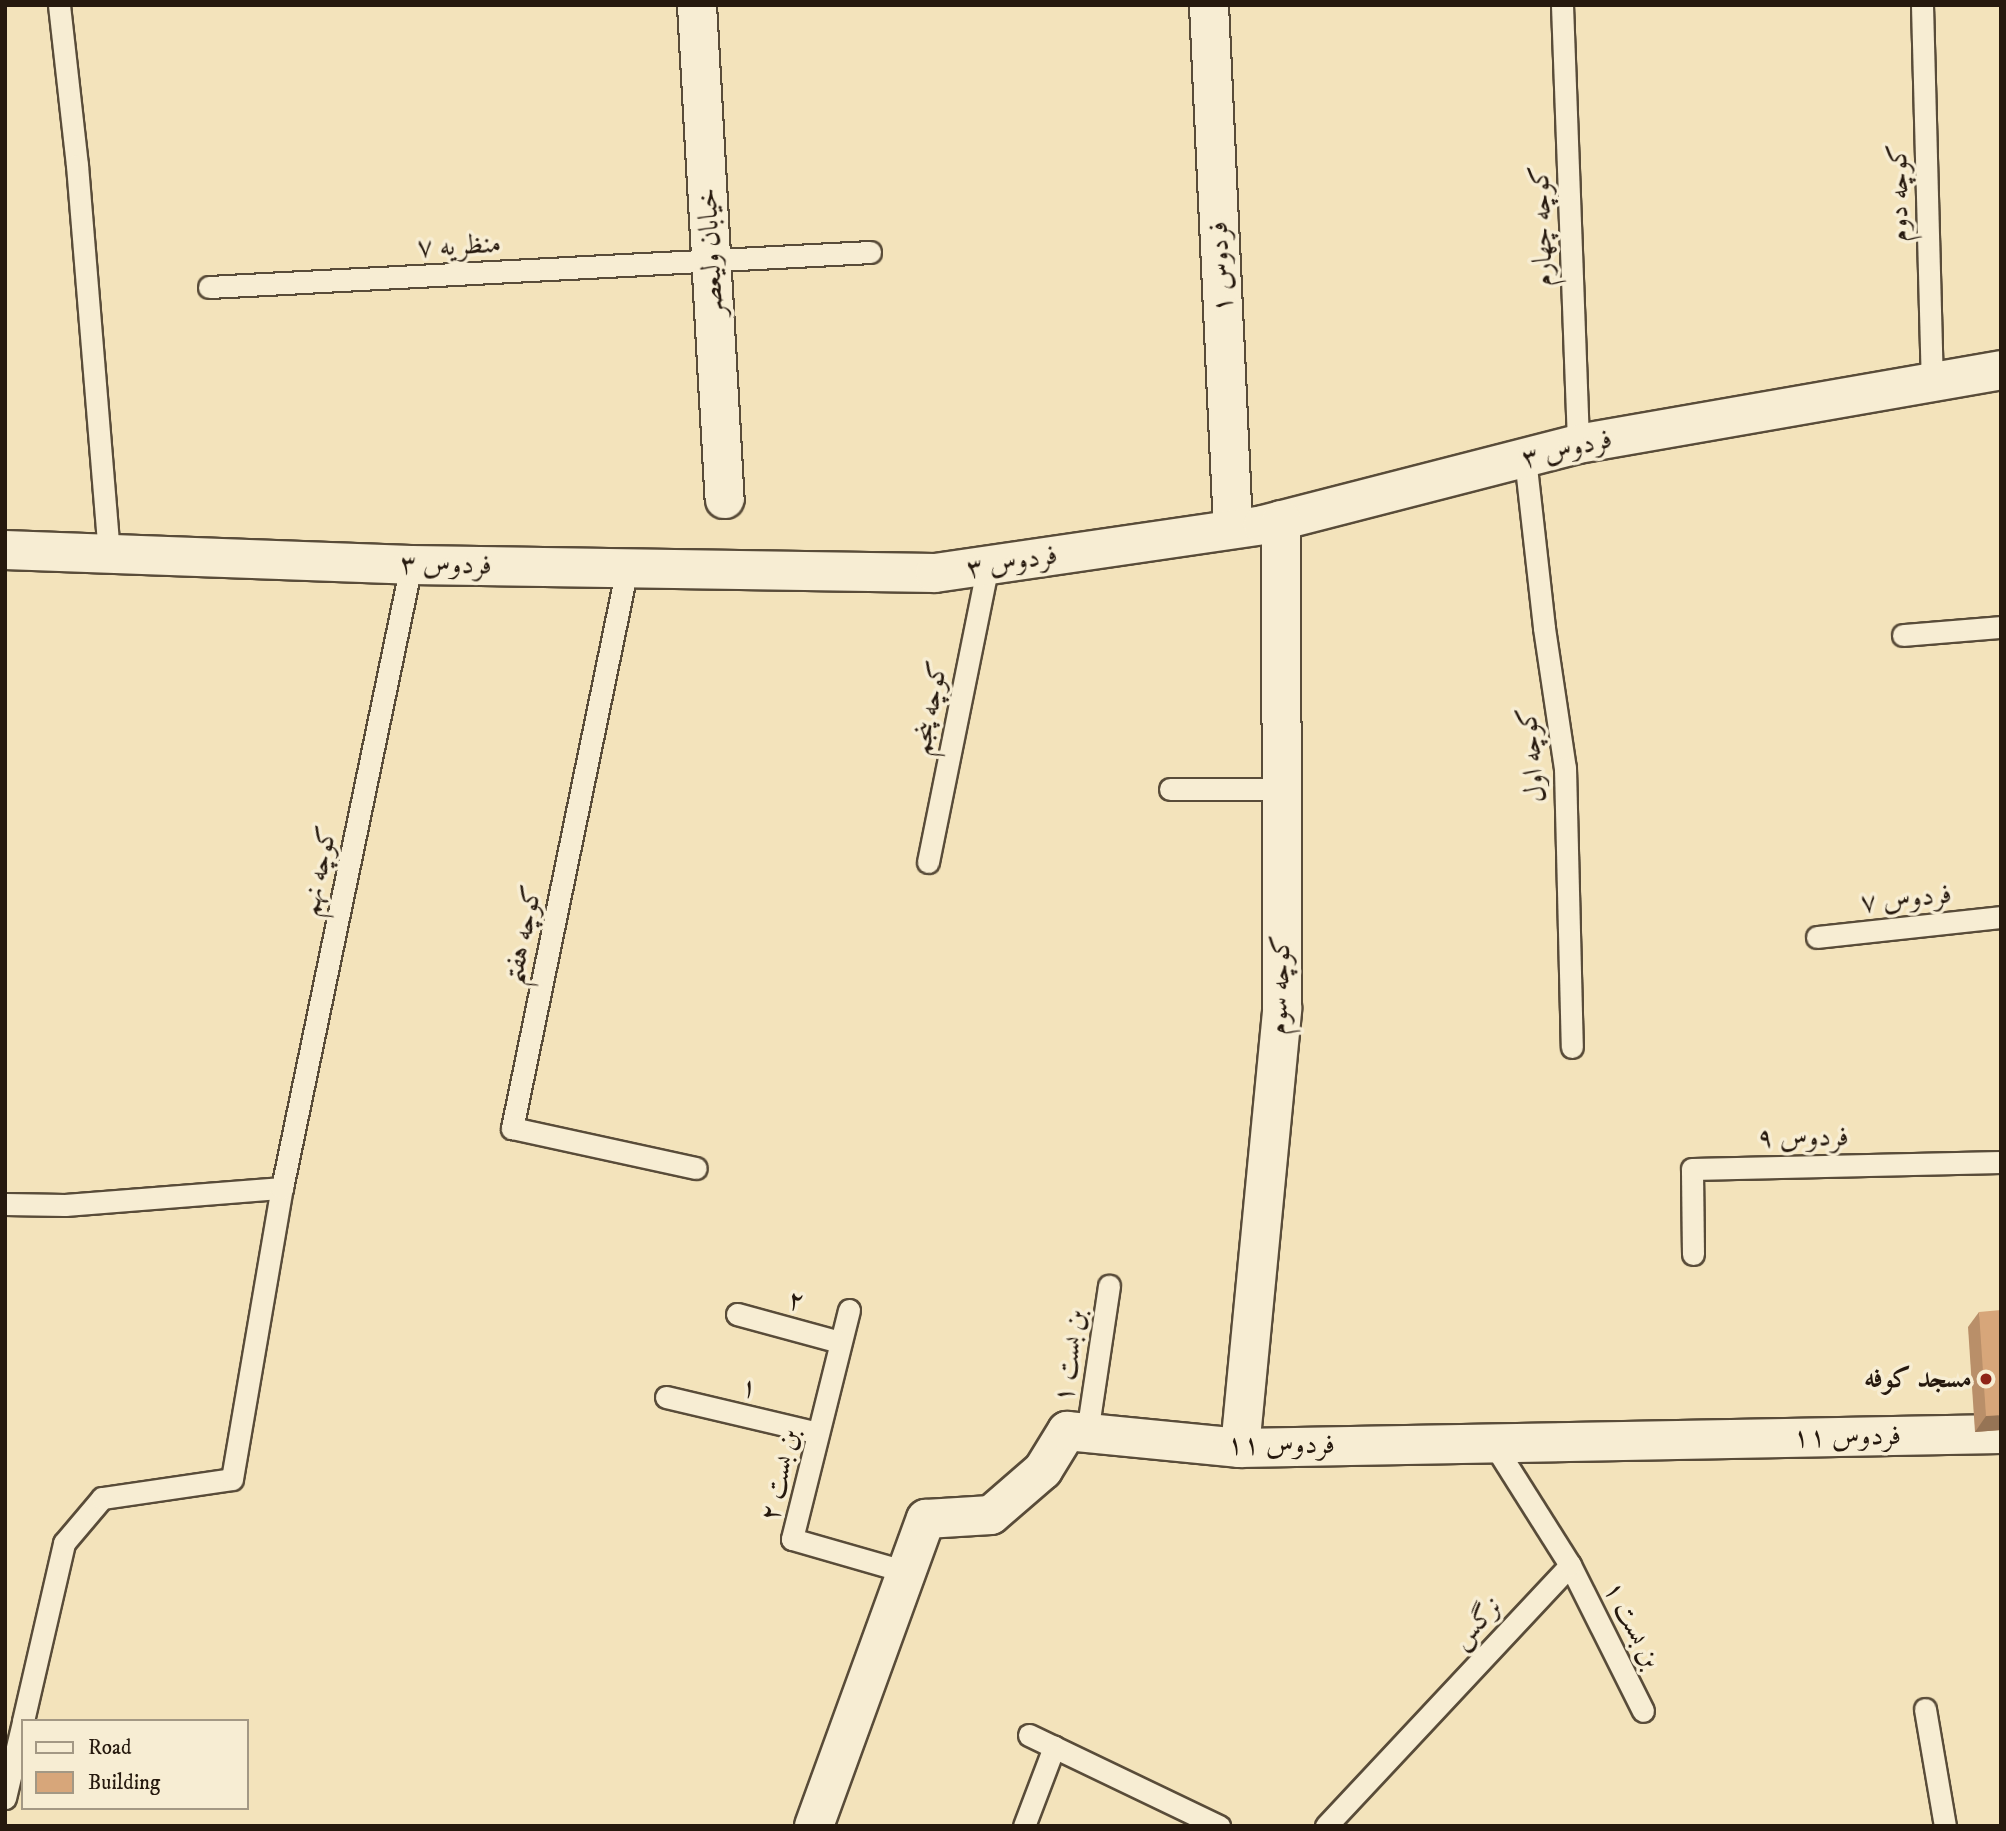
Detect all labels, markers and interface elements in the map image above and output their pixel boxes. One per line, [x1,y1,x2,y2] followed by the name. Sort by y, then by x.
[1881,144,1917,242] street label: کوچه دوم
[1523,165,1561,287] street label: کوچه چهارم
[691,187,731,317] street label: خیابان ولیعصر
[1202,220,1240,314] street label: فردوس ۱
[416,227,502,265] street label: منظریه ۷
[1518,422,1616,476] street label: فردوس ۳
[964,538,1060,586] street label: فردوس ۳
[400,547,492,583] street label: فردوس ۳
[904,658,956,758] street label: کوچه پنجم
[1510,706,1554,804] street label: کوچه اول
[293,823,345,919] street label: کوچه نهم
[1859,877,1953,921] street label: فردوس ۷
[496,882,550,988] street label: کوچه هفتم
[1261,934,1299,1036] street label: کوچه سوم
[1757,1120,1849,1156] street label: فردوس ۹
[784,1283,808,1319] street label: ۲
[1047,1307,1093,1405] street label: بن بست ۱
[1864,1362,1972,1396] place label: مسجد کوفه
[737,1370,761,1406] street label: ۱
[1978,1371,1994,1387] marker: مسجد کوفه
[1793,1419,1901,1455] street label: فردوس ۱۱
[753,1425,807,1525] street label: بن بست ۲
[1227,1428,1335,1462] street label: فردوس ۱۱
[1596,1576,1668,1674] street label: بن بست ۱
[1444,1590,1510,1656] street label: نرگس
[21,1719,248,1810] legend
[88,1735,132,1761] text: Road
[88,1770,160,1796] text: Building

